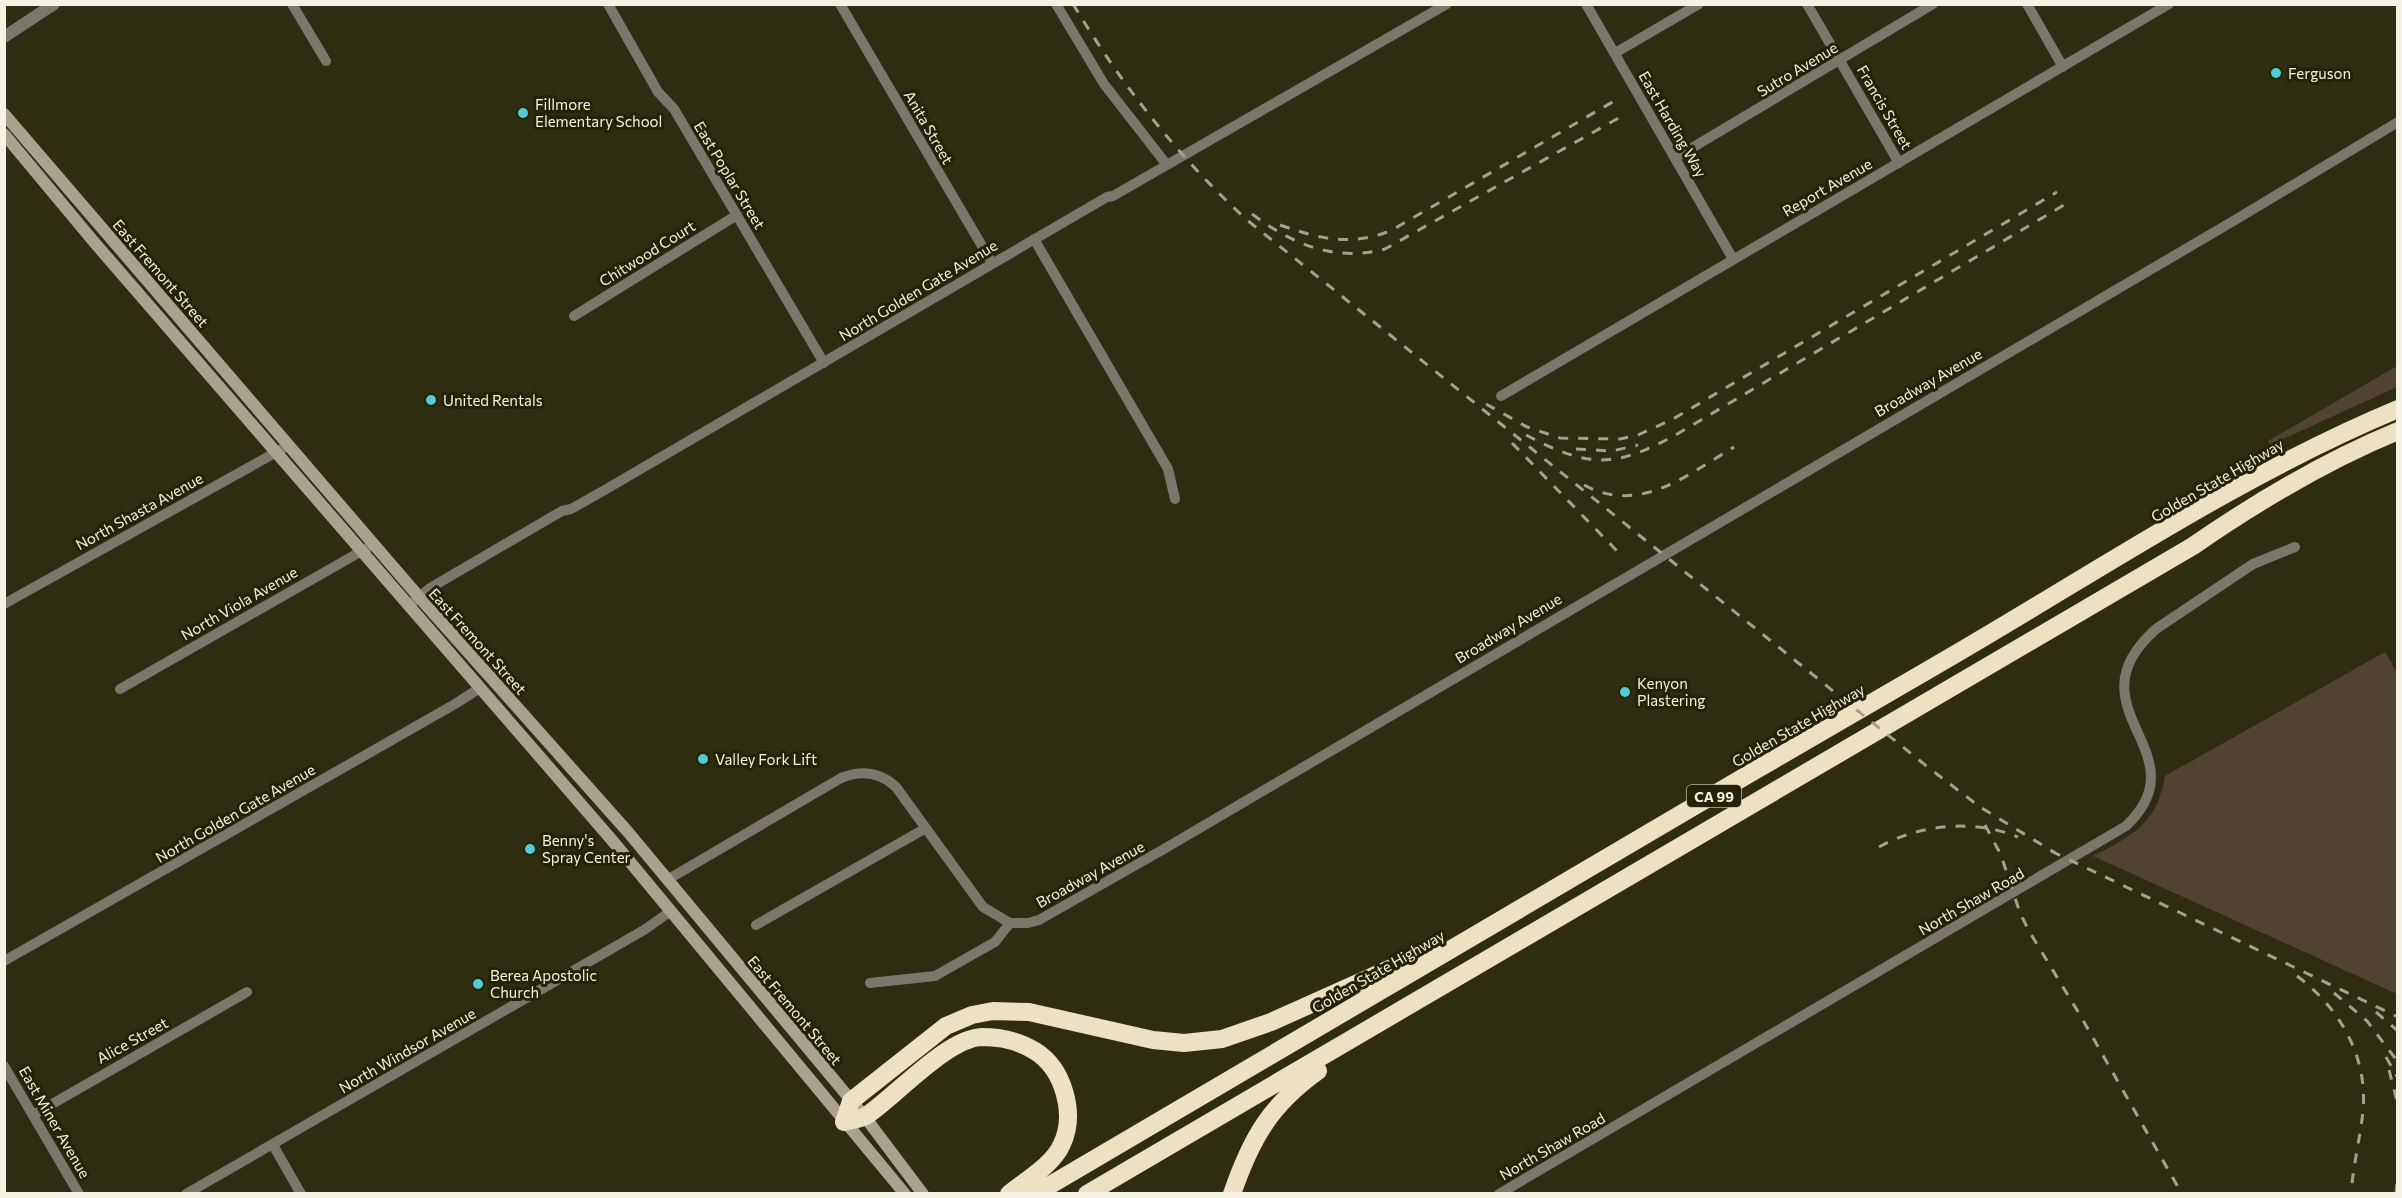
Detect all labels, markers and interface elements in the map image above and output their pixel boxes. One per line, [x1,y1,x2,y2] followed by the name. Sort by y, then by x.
[1753,38,1841,100] street label: Sutro Avenue
[1854,62,1916,152] street label: Francis Street
[2288,64,2351,82] place label: Ferguson
[2269,66,2283,80] marker: Ferguson
[1635,68,1711,180] street label: East Harding Way
[901,87,957,167] street label: Anita Street
[535,95,662,130] place label: Fillmore Elementary School
[516,106,530,120] marker: Fillmore Elementary School
[691,118,769,232] street label: East Poplar Street
[1779,154,1875,220] street label: Report Avenue
[109,216,213,330] street label: East Fremont Street
[596,216,698,290] street label: Chitwood Court
[836,236,1000,344] street label: North Golden Gate Avenue
[1871,344,1985,420] street label: Broadway Avenue
[443,391,543,409] place label: United Rentals
[424,393,438,407] marker: United Rentals
[2147,435,2287,525] street label: Golden State Highway
[72,468,206,553] street label: North Shasta Avenue
[178,562,301,644] street label: North Viola Avenue
[426,584,530,698] street label: East Fremont Street
[1451,589,1565,667] street label: Broadway Avenue
[1637,674,1705,709] place label: Kenyon Plastering
[1728,680,1868,770] street label: Golden State Highway
[1618,685,1632,699] marker: Kenyon Plastering
[715,750,817,768] place label: Valley Fork Lift
[696,752,710,766] marker: Valley Fork Lift
[152,760,318,866] street label: North Golden Gate Avenue
[1687,785,1741,807] road number: CA 99
[542,831,631,866] place label: Benny's Spray Center
[1033,837,1147,911] street label: Broadway Avenue
[523,842,537,856] marker: Benny's Spray Center
[1915,863,2027,939] street label: North Shaw Road
[1308,926,1448,1016] street label: Golden State Highway
[744,952,846,1068] street label: East Fremont Street
[490,966,597,1001] place label: Berea Apostolic Church
[471,977,485,991] marker: Berea Apostolic Church
[335,1003,479,1097] street label: North Windsor Avenue
[93,1013,171,1067] street label: Alice Street
[16,1063,94,1181] street label: East Miner Avenue
[1496,1108,1608,1184] street label: North Shaw Road

